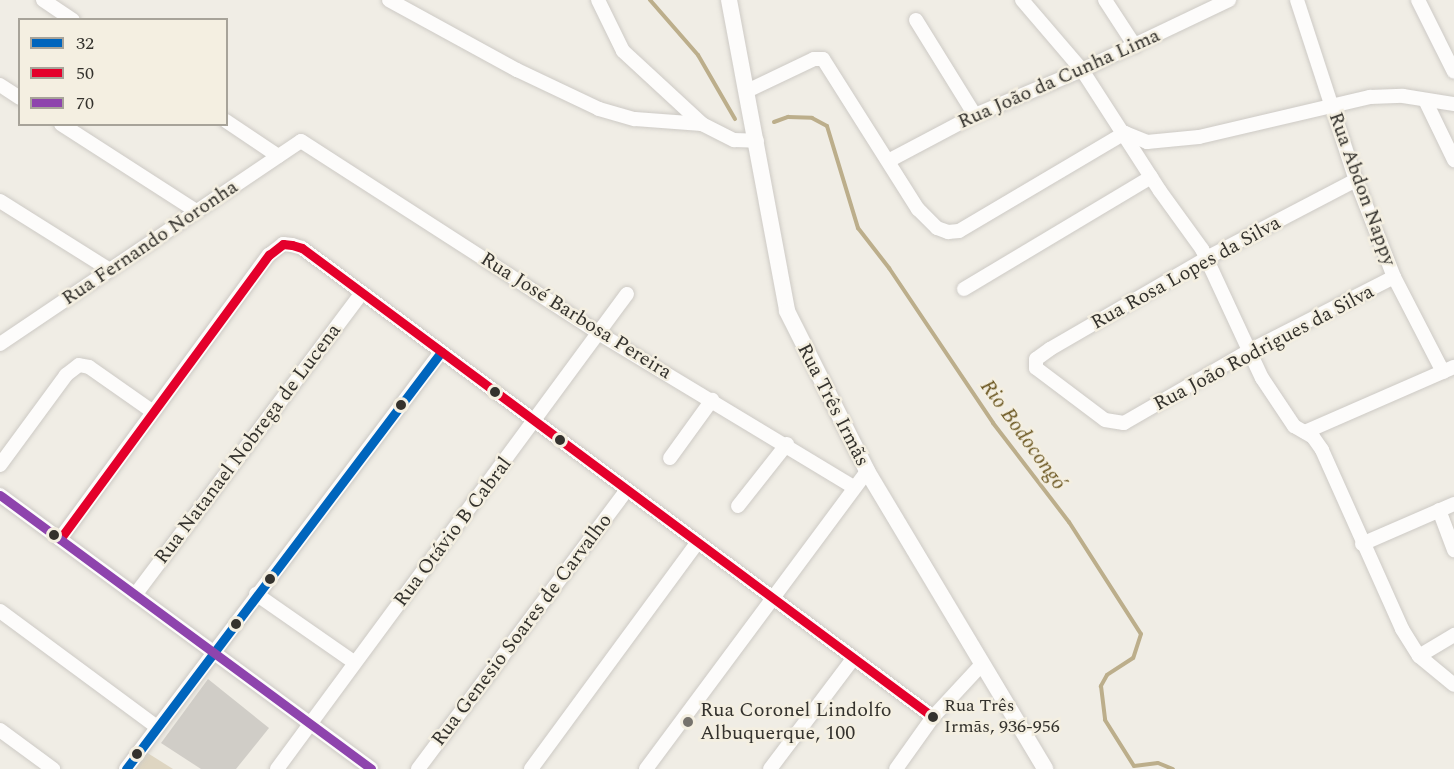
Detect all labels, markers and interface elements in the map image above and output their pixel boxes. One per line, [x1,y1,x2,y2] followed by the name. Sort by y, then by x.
[18,18,228,126] legend
[954,24,1164,134] street label: Rua João da Cunha Lima
[76,30,94,57] text: 32
[76,60,94,87] text: 50
[76,90,94,117] text: 70
[1323,109,1401,269] street label: Rua Abdon Nappy
[58,175,242,311] street label: Rua Fernando Noronha
[1087,211,1285,335] street label: Rua Rosa Lopes da Silva
[476,247,676,385] street label: Rua José Barbosa Pereira
[1150,280,1378,416] street label: Rua João Rodrigues da Silva
[150,319,346,569] street label: Rua Natanael Nobrega de Lucena
[792,340,874,470] street label: Rua Três Irmãs
[975,375,1071,495] water label: Rio Bodocongó
[489,386,501,398] unlabelled marker
[395,399,407,411] unlabelled marker
[554,434,566,446] unlabelled marker
[389,452,517,612] street label: Rua Otávio B Cabral
[427,509,617,751] street label: Rua Genesio Soares de Carvalho
[48,529,60,541] unlabelled marker
[264,573,276,585] unlabelled marker
[230,618,242,630] unlabelled marker
[944,696,1060,738] place label: Rua Três Irmãs, 936-956
[700,698,892,745] place label: Rua Coronel Lindolfo Albuquerque, 100
[927,711,939,723] marker: Rua Três Irmãs, 936-956
[681,715,695,729] marker: Rua Coronel Lindolfo Albuquerque, 100
[131,748,143,760] unlabelled marker

